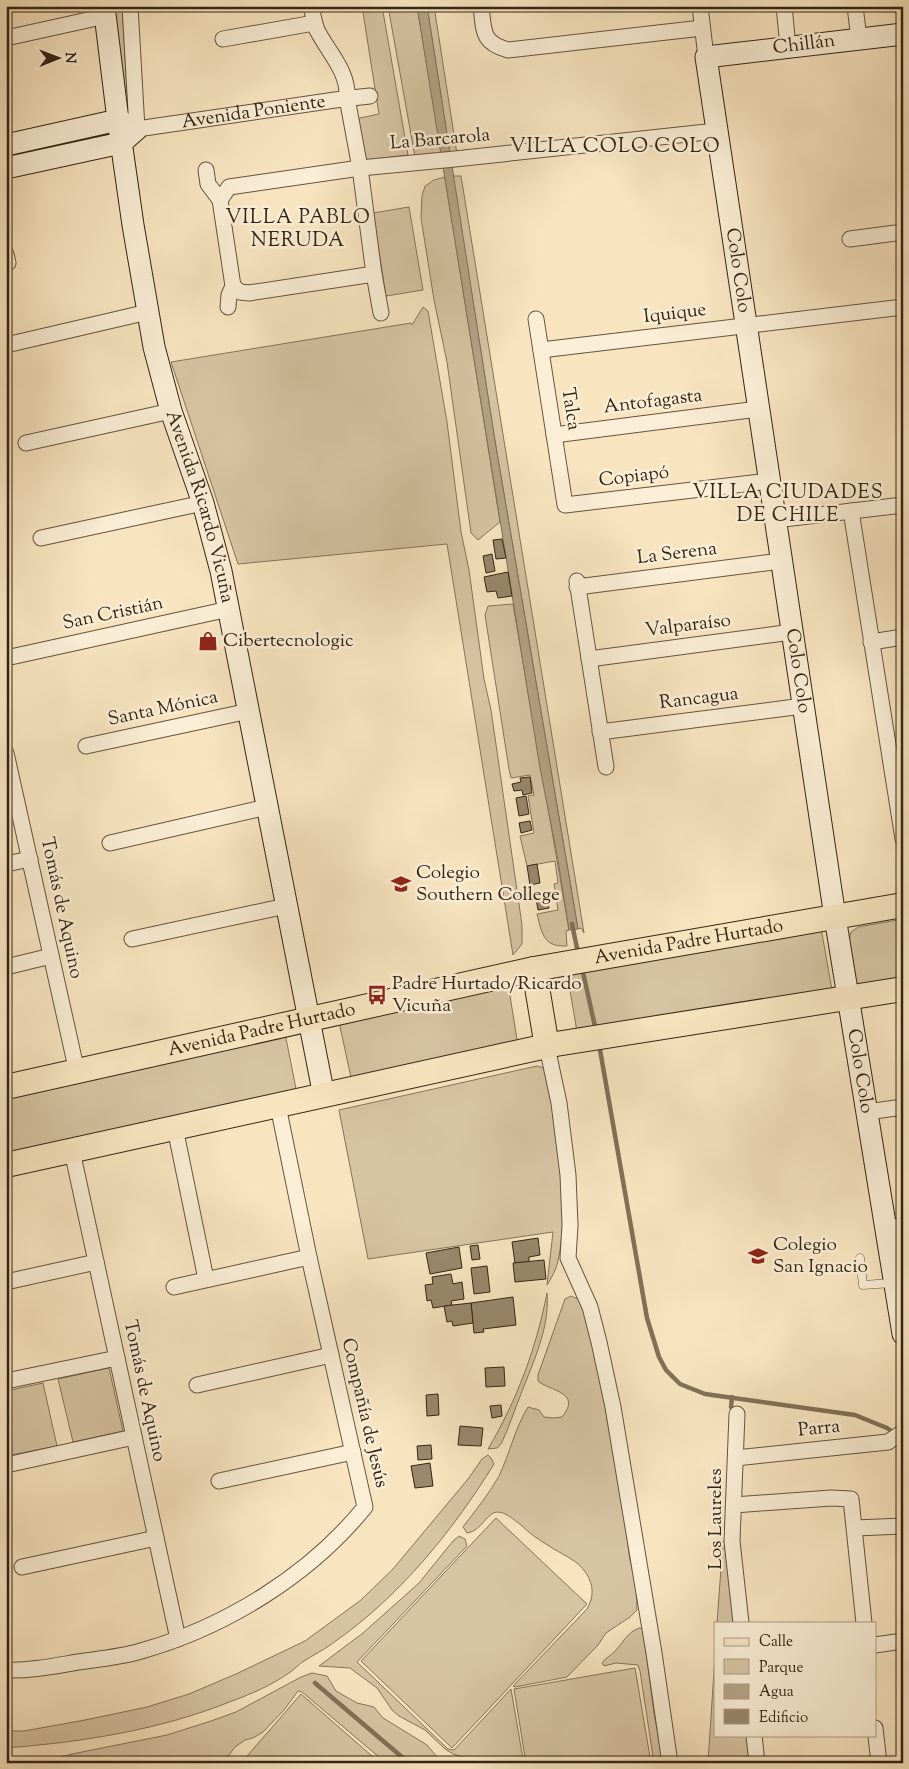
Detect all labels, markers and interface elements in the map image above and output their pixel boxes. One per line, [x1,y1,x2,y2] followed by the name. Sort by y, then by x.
[771,28,837,62] street label: Chillán
[32,32,82,82] north arrow
[59,52,79,64] text: N
[180,88,327,136] street label: Avenida Poniente
[389,122,491,158] street label: La Barcarola
[509,133,721,162] district label: VILLA COLO COLO
[225,204,371,256] district label: VILLA PABLO NERUDA
[718,226,758,314] street label: Colo Colo
[642,297,708,331] street label: Iquique
[602,383,704,421] street label: Antofagasta
[553,386,587,433] street label: Talca
[158,407,241,606] street label: Avenida Ricardo Vicuña
[597,459,671,495] street label: Copiapó
[692,479,884,531] district label: VILLA CIUDADES DE CHILE
[635,536,719,572] street label: La Serena
[60,590,166,638] street label: San Cristián
[644,607,732,645] street label: Valparaíso
[778,627,818,715] street label: Colo Colo
[223,628,354,655] place label: Cibertecnologic
[197,630,219,652] shop icon: Cibertecnologic
[658,681,740,717] street label: Rancagua
[105,684,221,734] street label: Santa Mónica
[33,835,89,981] street label: Tomás de Aquino
[416,860,560,909] place label: Colegio Southern College
[390,873,412,895] school or university icon: Colegio Southern College
[592,913,785,972] street label: Avenida Padre Hurtado
[392,971,582,1020] place label: Padre Hurtado/Ricardo Vicuña
[366,984,388,1006] bus stop icon: Padre Hurtado/Ricardo Vicuña
[165,996,358,1064] street label: Avenida Padre Hurtado
[840,1027,880,1115] street label: Colo Colo
[773,1232,868,1281] place label: Colegio San Ignacio
[747,1245,769,1267] school or university icon: Colegio San Ignacio
[116,1318,172,1464] street label: Tomás de Aquino
[334,1335,394,1491] street label: Compañía de Jesús
[797,1413,842,1445] street label: Parra
[703,1468,730,1570] street label: Los Laureles
[714,1622,876,1736] legend
[759,1632,793,1653] text: Calle
[759,1658,803,1679] text: Parque
[759,1682,794,1703] text: Agua
[759,1708,808,1729] text: Edificio

